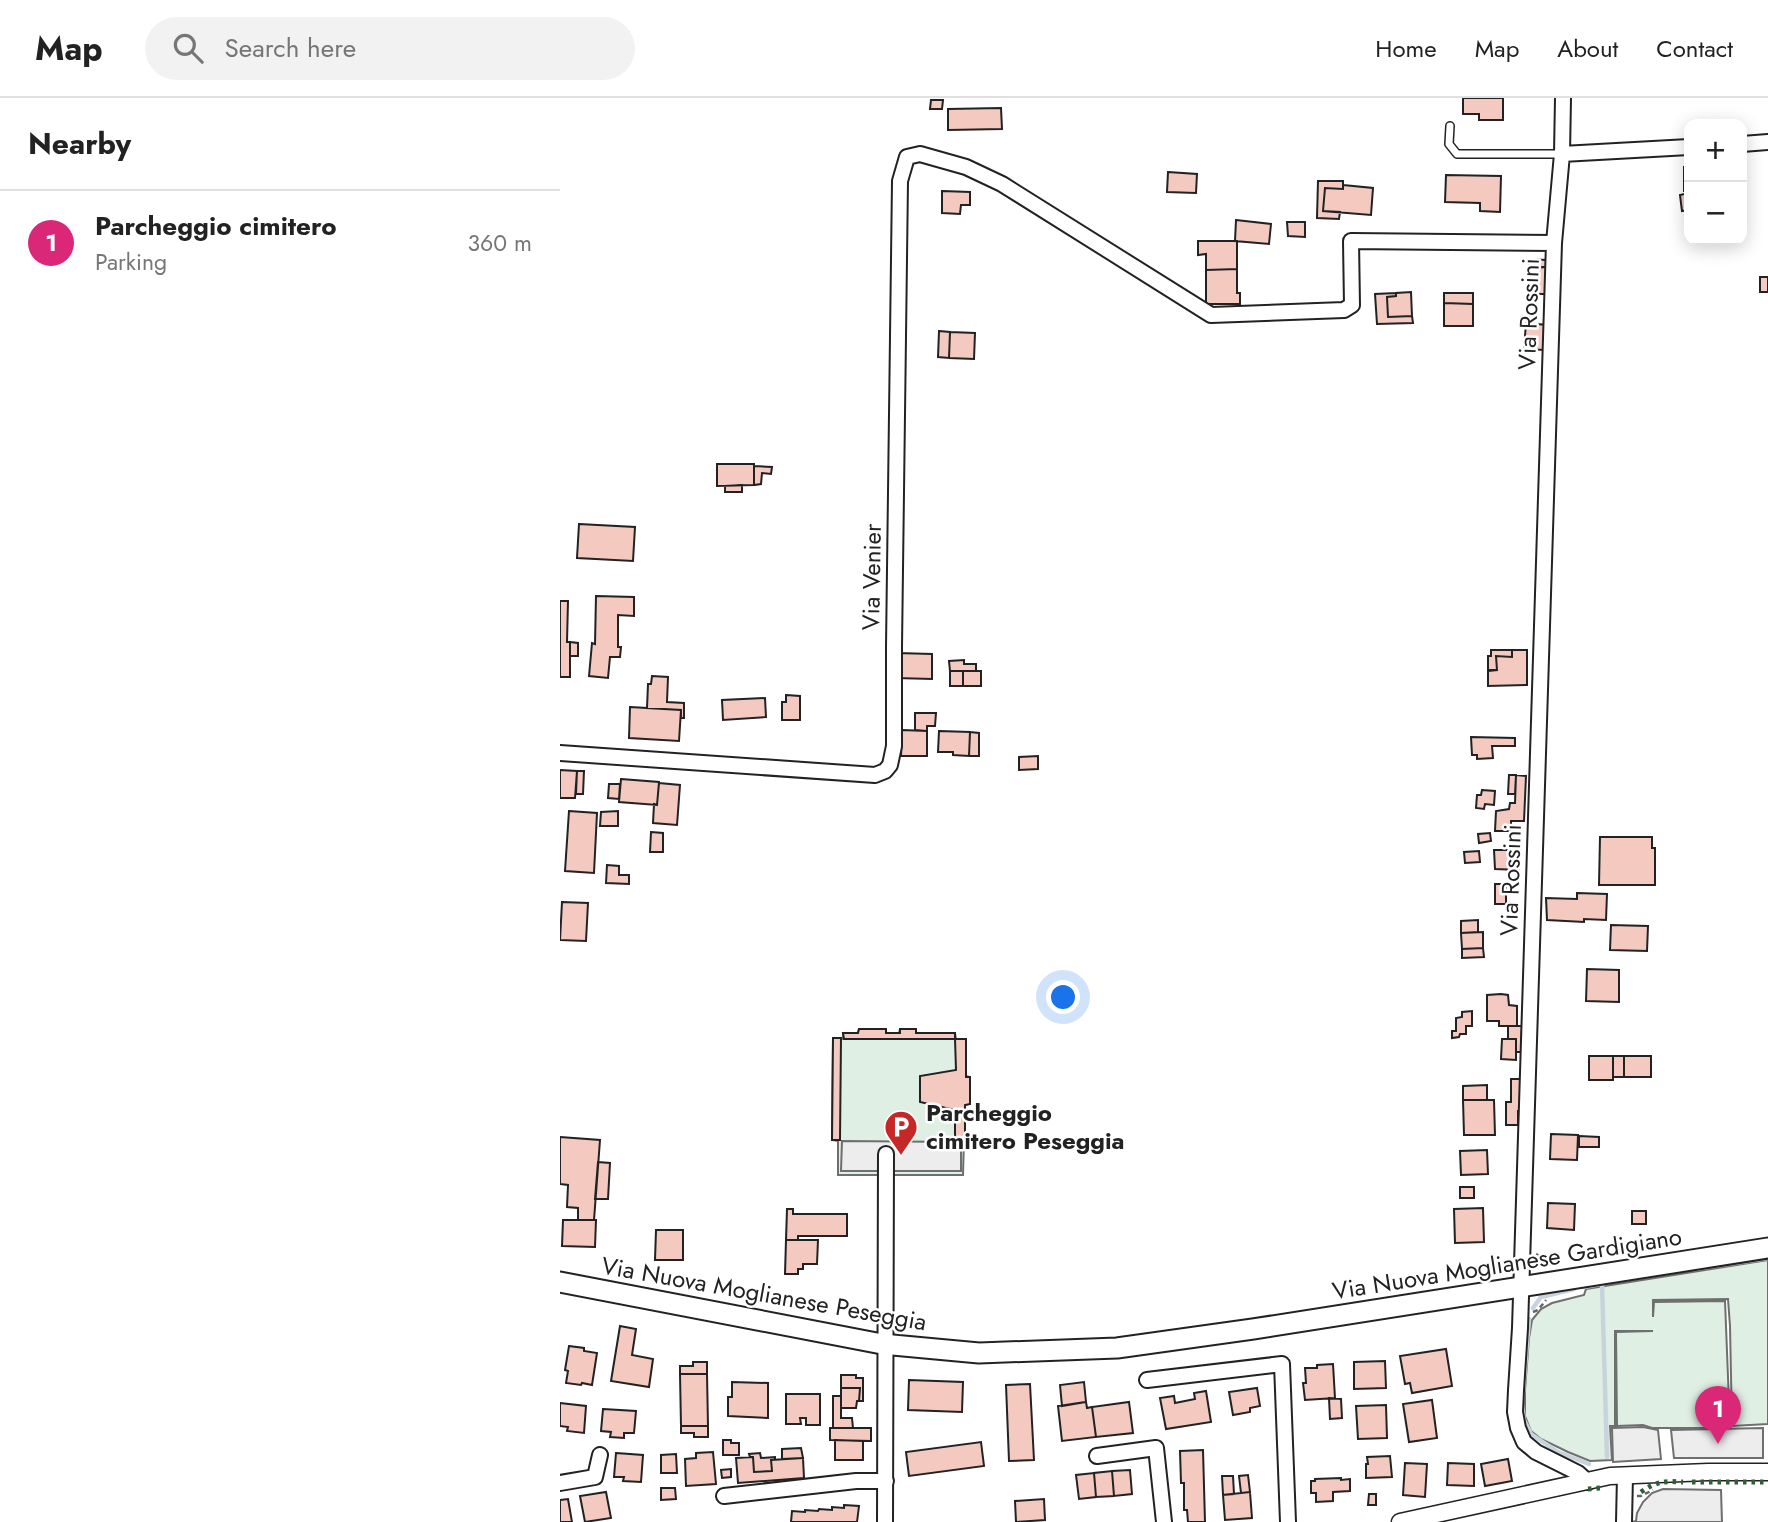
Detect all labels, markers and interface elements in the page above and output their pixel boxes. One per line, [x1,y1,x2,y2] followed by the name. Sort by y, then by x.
[145,17,635,80] search box
[35,25,103,72] text: Map
[169,29,207,67] icon: search
[225,29,356,67] text: Search here
[1375,31,1437,66] text: Home
[1475,31,1519,66] text: Map
[1557,31,1618,66] text: About
[1656,31,1733,66] text: Contact
[1684,119,1747,245] map controls
[1684,119,1747,182] button: +
[28,122,131,165] text: Nearby
[1684,182,1747,245] button: −
[95,207,337,245] text: Parcheggio cimitero
[45,226,57,260] text: 1
[468,226,532,260] text: 360 m
[95,245,167,279] text: Parking
[1509,258,1548,370] street label: Via Rossini
[853,523,890,631] street label: Via Venier
[1491,824,1530,936] street label: Via Rossini
[1046,980,1080,1014] your location
[926,1095,1125,1158] place label: Parcheggio cimitero Peseggia
[882,1108,920,1157] parking icon: Parcheggio cimitero Peseggia
[1330,1219,1684,1308] street label: Via Nuova Moglianese Gardigiano
[599,1248,930,1339] street label: Via Nuova Moglianese Peseggia
[1695,1386,1741,1444] pin: 1

